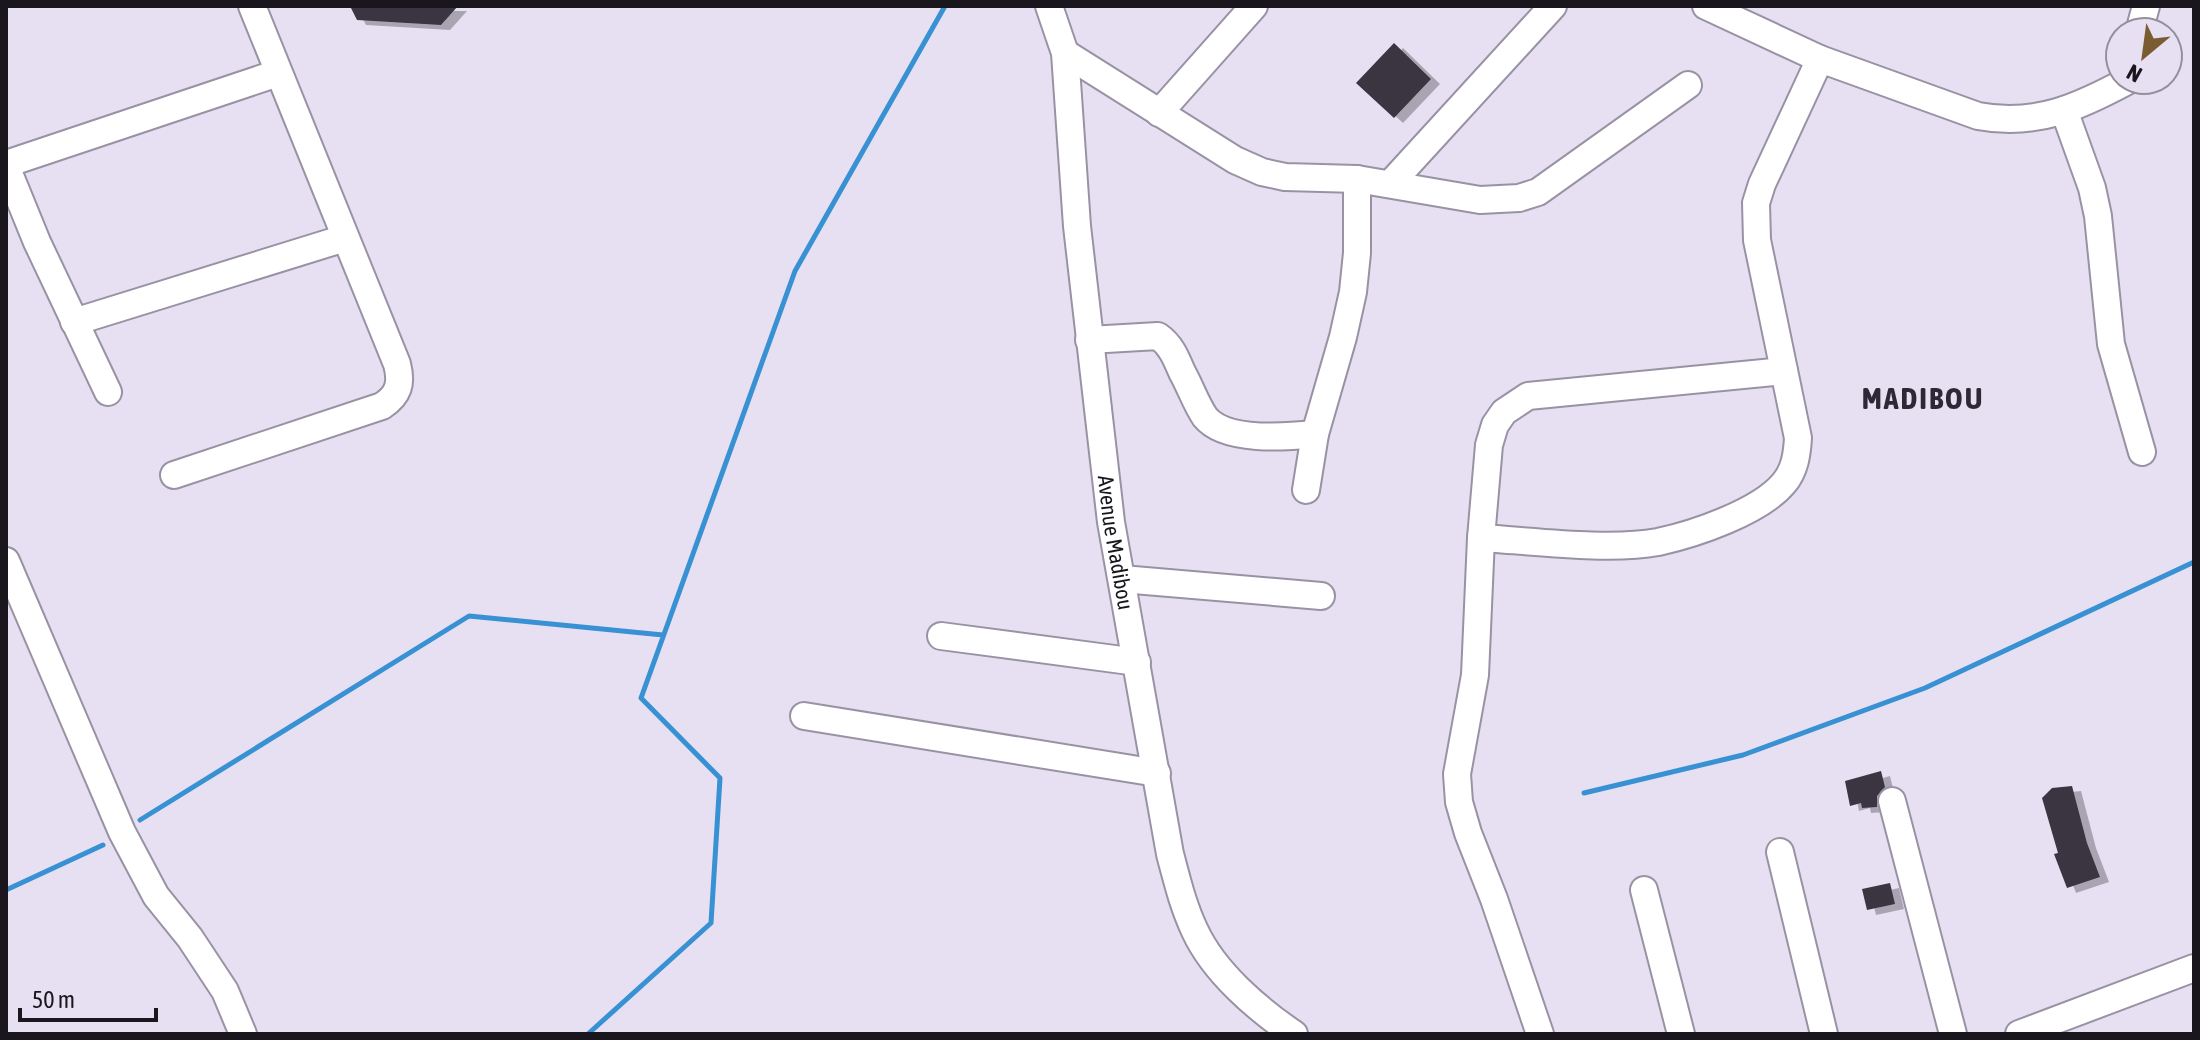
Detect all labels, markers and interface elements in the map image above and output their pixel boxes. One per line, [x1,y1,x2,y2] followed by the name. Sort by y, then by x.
[2104,16,2184,96] north arrow
[2122,59,2146,88] text: N
[1862,381,1984,415] district label: MADIBOU
[1093,474,1139,612] street label: Avenue Madibou
[20,972,156,1022] scale bar
[32,986,75,1013] text: 50 m

